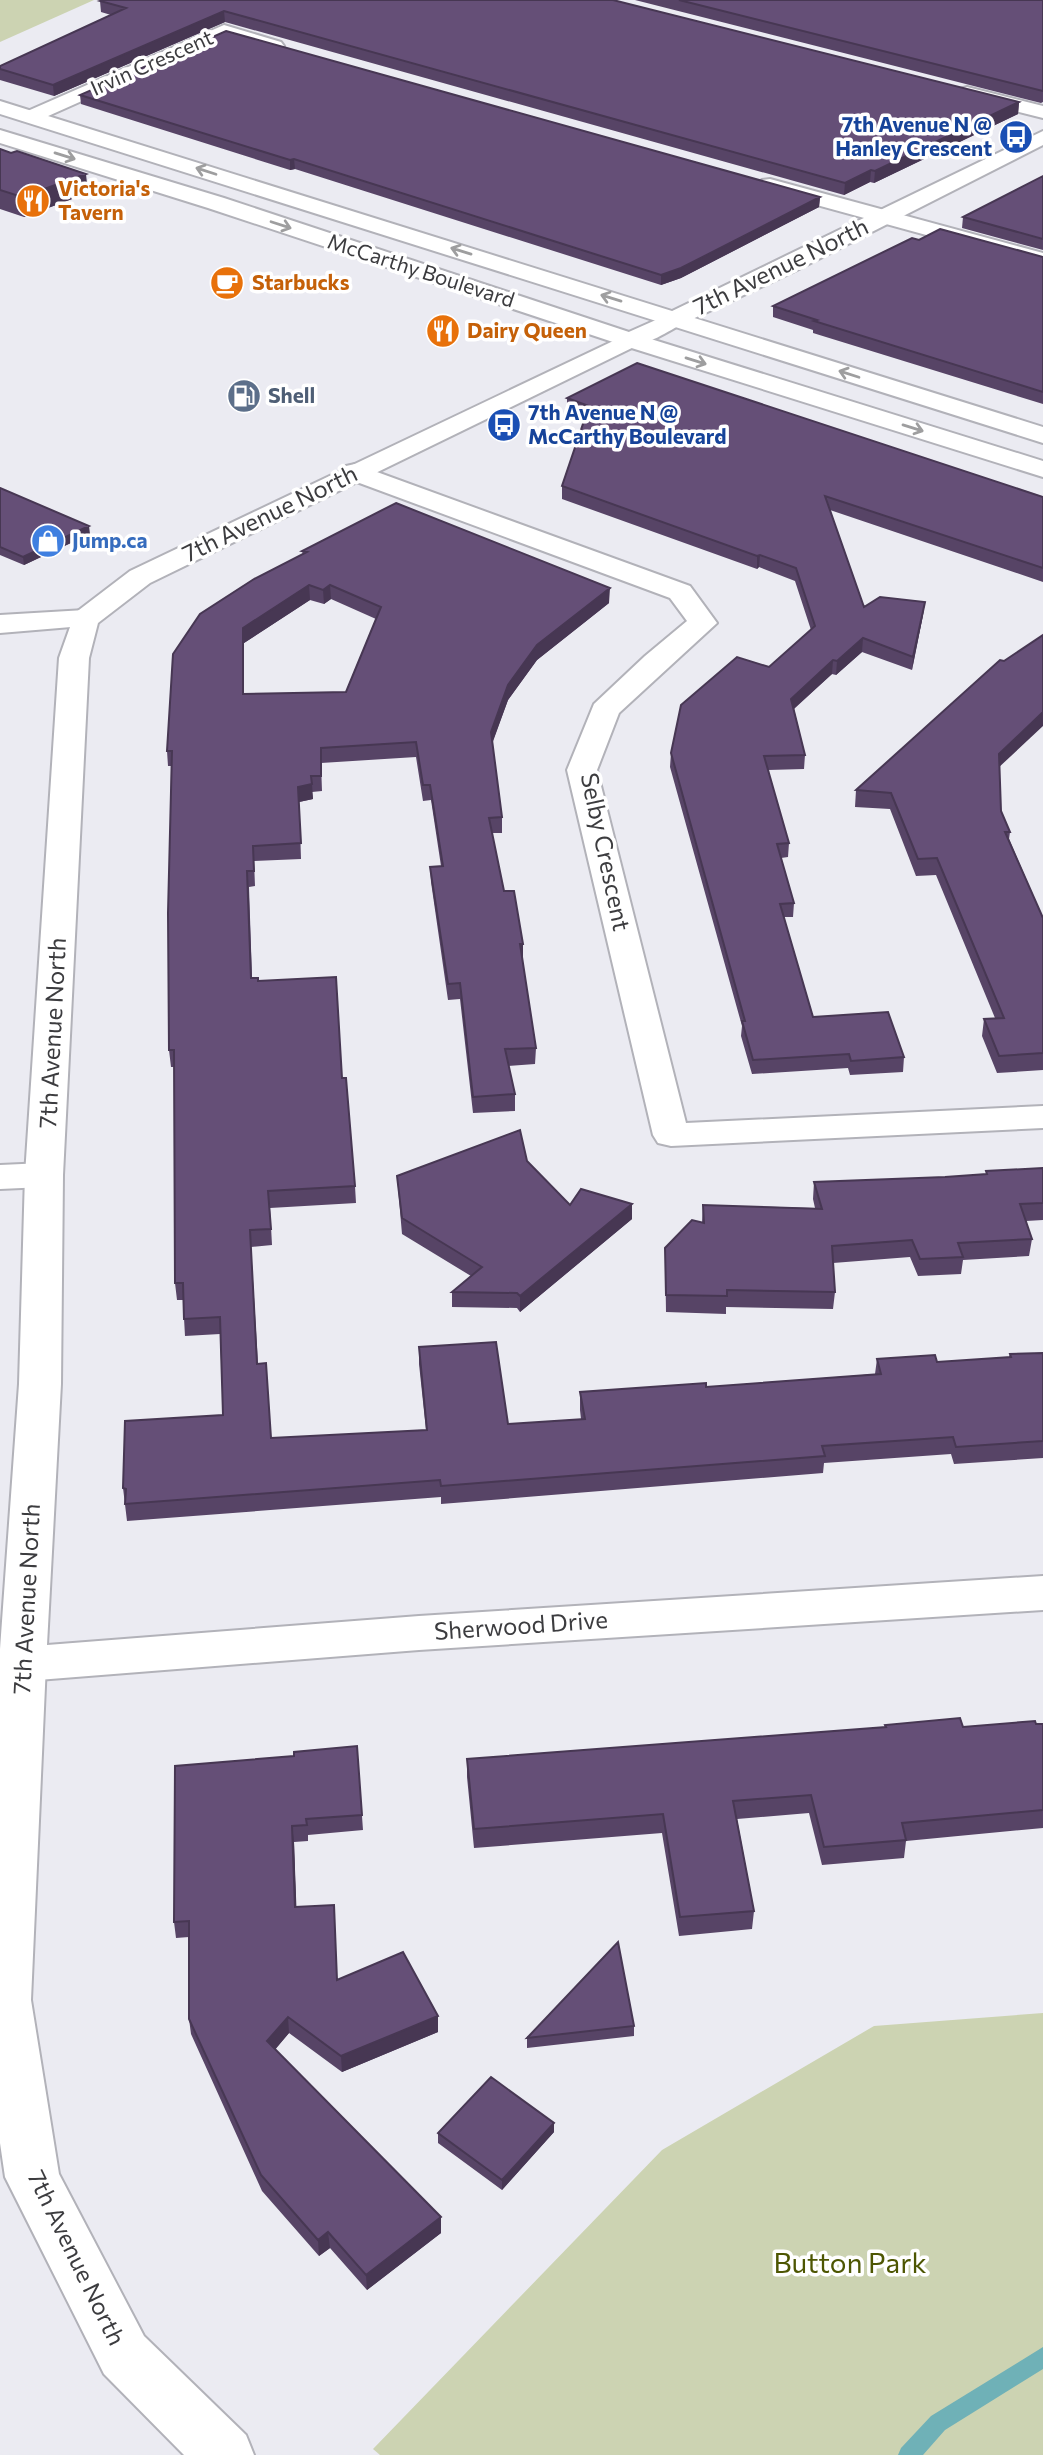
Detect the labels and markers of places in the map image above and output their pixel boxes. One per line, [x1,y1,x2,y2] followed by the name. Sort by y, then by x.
[835,111,992,160] place label: 7th Avenue N @ Hanley Crescent
[997,118,1035,156] bus stop icon: 7th Avenue N @ Hanley Crescent
[58,175,151,224] place label: Victoria's Tavern
[14,182,52,220] restaurant icon: Victoria's Tavern
[208,264,246,302] cafe icon: Starbucks
[252,269,350,294] place label: Starbucks
[424,312,462,350] restaurant icon: Dairy Queen
[467,317,587,342] place label: Dairy Queen
[225,377,263,415] fuel station icon: Shell
[268,382,315,407] place label: Shell
[528,399,726,448] place label: 7th Avenue N @ McCarthy Boulevard
[485,406,523,444] bus stop icon: 7th Avenue N @ McCarthy Boulevard
[29,522,67,560] shop icon: Jump.ca
[72,527,148,552] place label: Jump.ca

